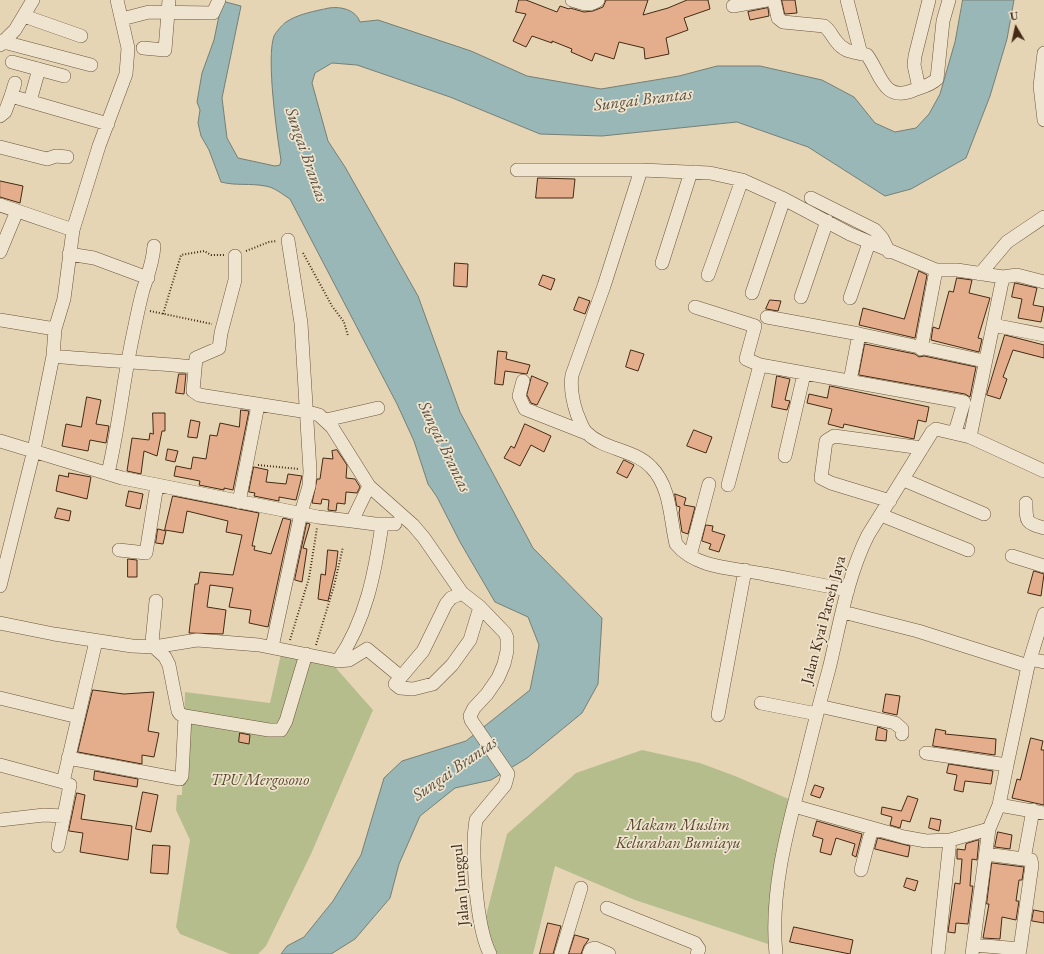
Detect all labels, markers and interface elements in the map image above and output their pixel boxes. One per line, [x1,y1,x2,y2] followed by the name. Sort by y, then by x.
[996,8,1036,48] north arrow
[1009,9,1019,24] text: U
[593,84,693,116] water label: Sungai Brantas
[280,105,332,205] water label: Sungai Brantas
[413,398,475,496] water label: Sungai Brantas
[798,554,850,686] street label: Jalan Kyai Parseh Jaya
[409,732,501,806] water label: Sungai Brantas
[211,771,309,791] park label: TPU Mergosono
[615,816,741,854] park label: Makam Muslim Kelurahan Bumiayu
[448,843,474,927] street label: Jalan Junggul

